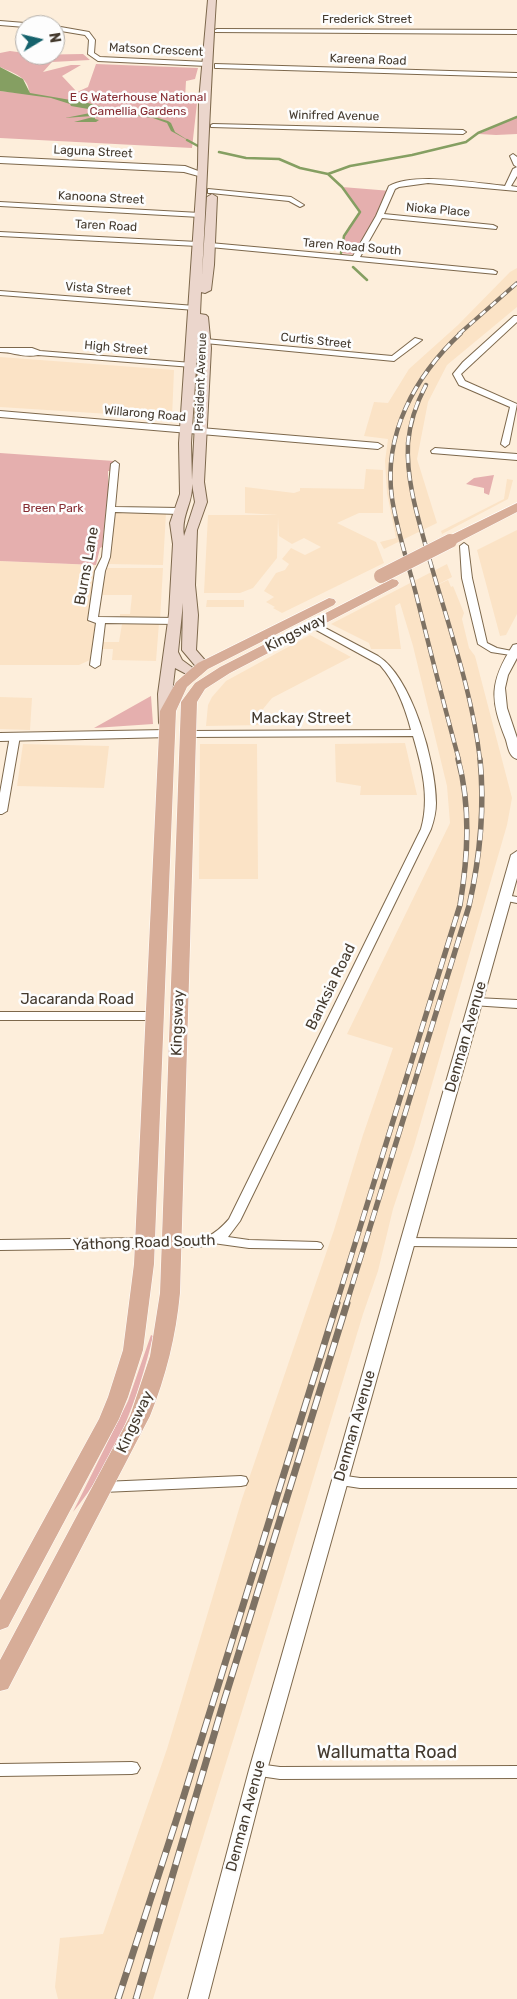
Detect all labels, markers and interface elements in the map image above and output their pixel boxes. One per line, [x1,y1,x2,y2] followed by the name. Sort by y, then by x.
[322,13,412,27] street label: Frederick Street
[15,15,65,65] north arrow
[45,31,64,44] text: N
[108,40,204,60] street label: Matson Crescent
[329,51,407,69] street label: Kareena Road
[70,91,206,119] park label: E G Waterhouse National Camellia Gardens
[289,108,379,124] street label: Winifred Avenue
[53,143,133,161] street label: Laguna Street
[58,189,144,207] street label: Kanoona Street
[405,200,471,220] street label: Nioka Place
[75,217,137,235] street label: Taren Road
[302,236,402,258] street label: Taren Road South
[65,280,131,298] street label: Vista Street
[280,330,352,352] street label: Curtis Street
[192,332,210,432] street label: President Avenue
[84,338,148,358] street label: High Street
[103,403,187,425] street label: Willarong Road
[22,502,84,516] park label: Breen Park
[71,525,103,607] street label: Burns Lane
[262,610,330,656] street label: Kingsway
[251,710,351,728] street label: Mackay Street
[302,941,360,1033] street label: Banksia Road
[442,979,490,1095] street label: Denman Avenue
[168,990,188,1056] street label: Kingsway
[20,991,134,1009] street label: Jacaranda Road
[72,1232,216,1254] street label: Yathong Road South
[331,1368,379,1484] street label: Denman Avenue
[113,1388,157,1456] street label: Kingsway
[317,1742,457,1764] street label: Wallumatta Road
[222,1758,270,1874] street label: Denman Avenue

